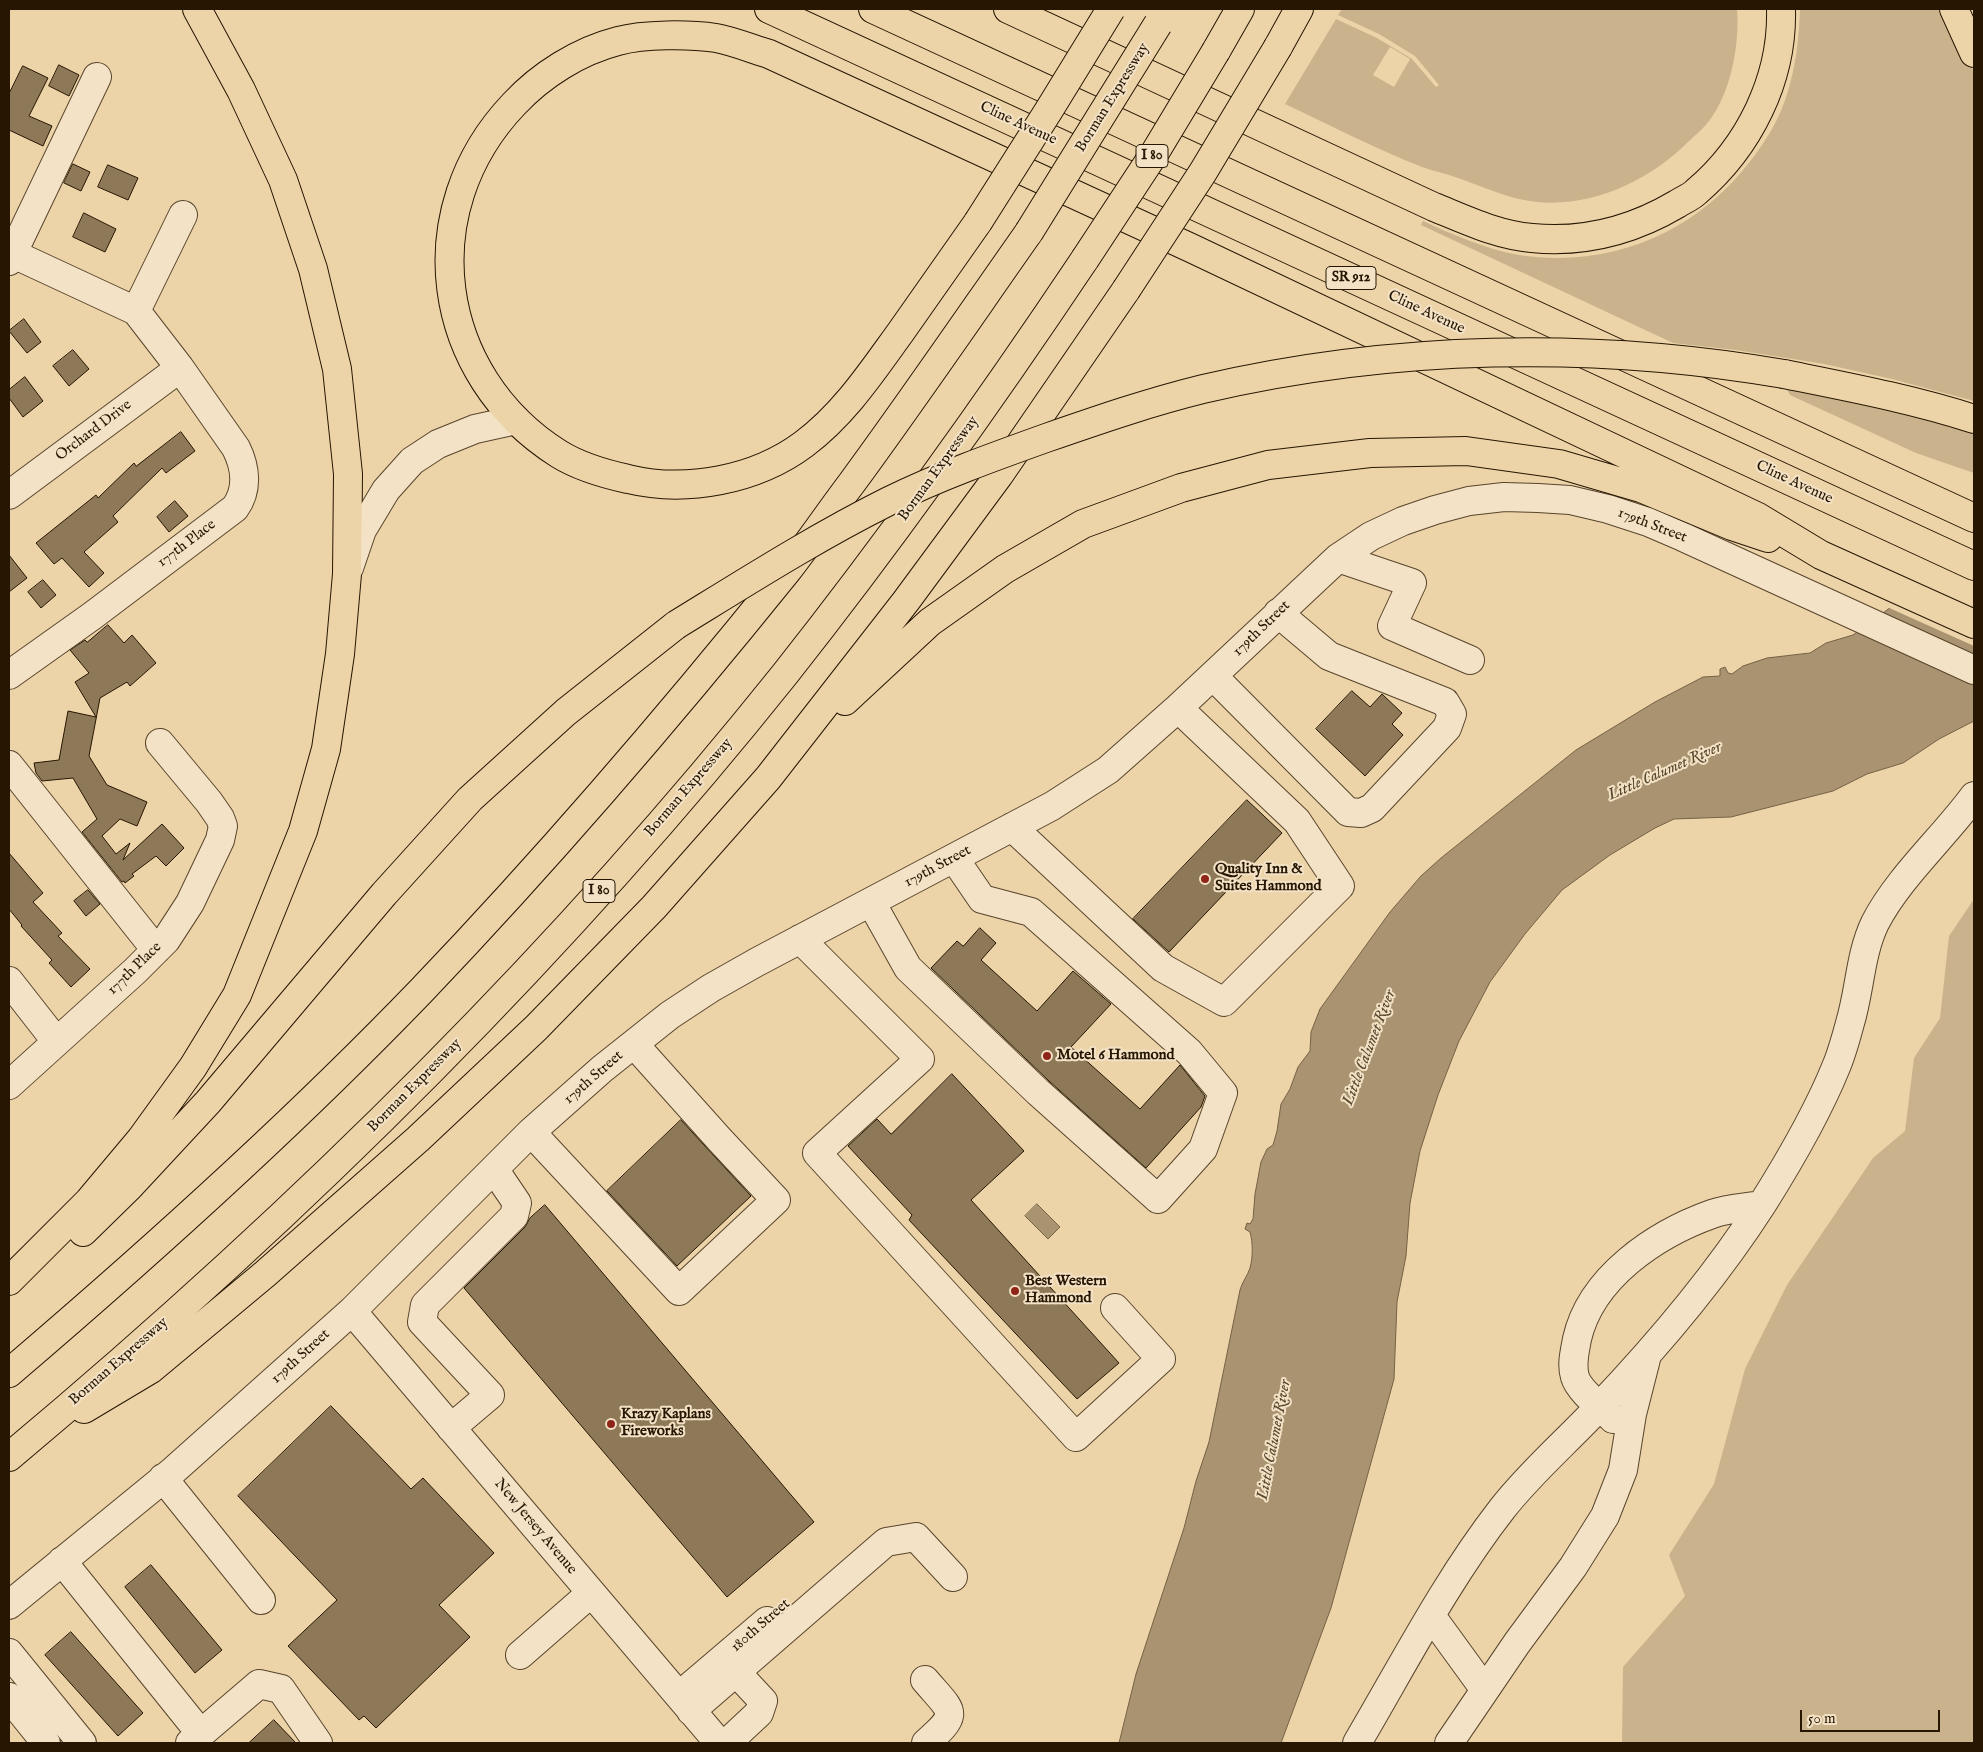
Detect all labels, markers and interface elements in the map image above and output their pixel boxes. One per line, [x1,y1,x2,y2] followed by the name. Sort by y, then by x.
[1072,40,1154,156] street label: Borman Expressway
[977,98,1059,150] street label: Cline Avenue
[1136,144,1168,168] road number: I 80
[1326,266,1376,290] road number: SR 912
[1385,287,1467,339] street label: Cline Avenue
[52,397,136,465] street label: Orchard Drive
[895,413,983,525] street label: Borman Expressway
[1753,457,1835,509] street label: Cline Avenue
[1615,505,1689,547] street label: 179th Street
[154,516,220,572] street label: 177th Place
[1230,597,1294,661] street label: 179th Street
[641,735,737,841] street label: Borman Expressway
[1605,738,1725,806] water label: Little Calumet River
[902,842,974,892] street label: 179th Street
[1215,861,1322,896] place label: Quality Inn & Suites Hammond
[1199,873,1211,885] marker: Quality Inn & Suites Hammond
[583,879,615,902] road number: I 80
[104,939,166,999] street label: 177th Place
[1339,988,1401,1108] water label: Little Calumet River
[364,1035,466,1137] street label: Borman Expressway
[561,1047,627,1109] street label: 179th Street
[1057,1047,1175,1065] place label: Motel 6 Hammond
[1041,1050,1053,1062] marker: Motel 6 Hammond
[1025,1273,1107,1308] place label: Best Western Hammond
[1009,1285,1021,1297] marker: Best Western Hammond
[66,1314,172,1410] street label: Borman Expressway
[268,1326,334,1388] street label: 179th Street
[1254,1378,1296,1502] water label: Little Calumet River
[621,1406,711,1441] place label: Krazy Kaplans Fireworks
[605,1418,617,1430] marker: Krazy Kaplans Fireworks
[490,1475,580,1579] street label: New Jersey Avenue
[728,1595,794,1657] street label: 180th Street
[1803,1700,1943,1732] scale bar
[1808,1709,1836,1728] text: 50 m

